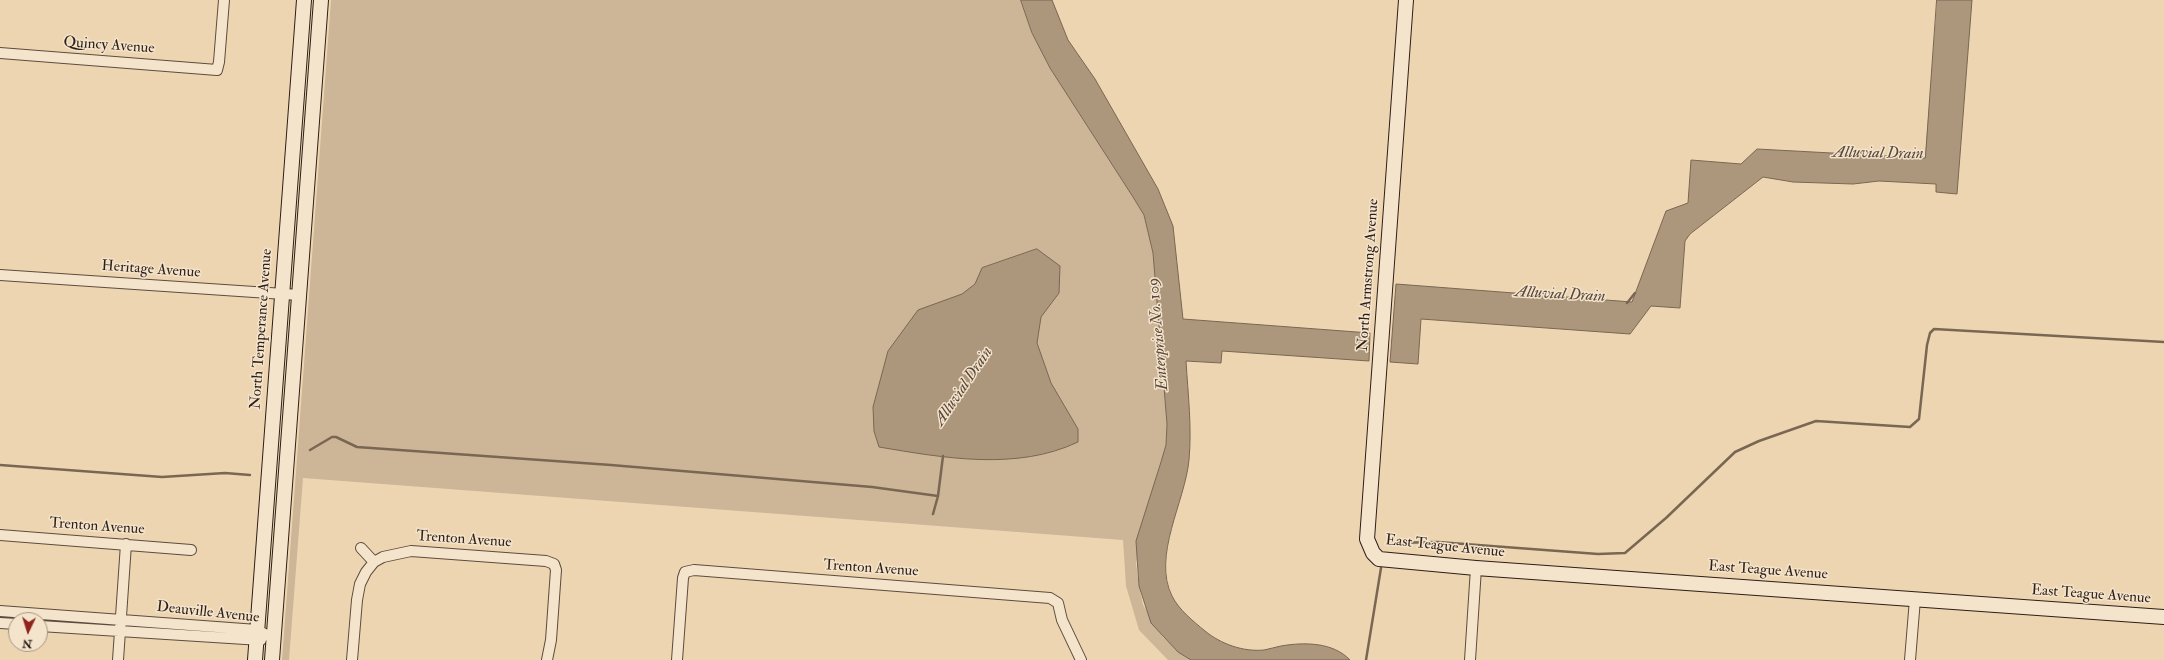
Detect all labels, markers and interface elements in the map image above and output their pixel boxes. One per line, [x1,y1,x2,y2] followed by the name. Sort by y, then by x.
[63,34,155,58] street label: Quincy Avenue
[1832,144,1924,164] water label: Alluvial Drain
[1355,198,1383,352] street label: North Armstrong Avenue
[247,248,277,410] street label: North Temperance Avenue
[101,258,201,282] street label: Heritage Avenue
[1144,277,1174,391] water label: Enterprise No. 109
[1514,283,1606,307] water label: Alluvial Drain
[931,344,997,430] water label: Alluvial Drain
[49,515,145,539] street label: Trenton Avenue
[416,528,512,552] street label: Trenton Avenue
[1384,532,1506,562] street label: East Teague Avenue
[823,557,919,581] street label: Trenton Avenue
[1708,558,1828,584] street label: East Teague Avenue
[2031,582,2151,608] street label: East Teague Avenue
[156,599,260,627] street label: Deauville Avenue
[8,612,48,652] north arrow
[22,637,33,650] text: N

